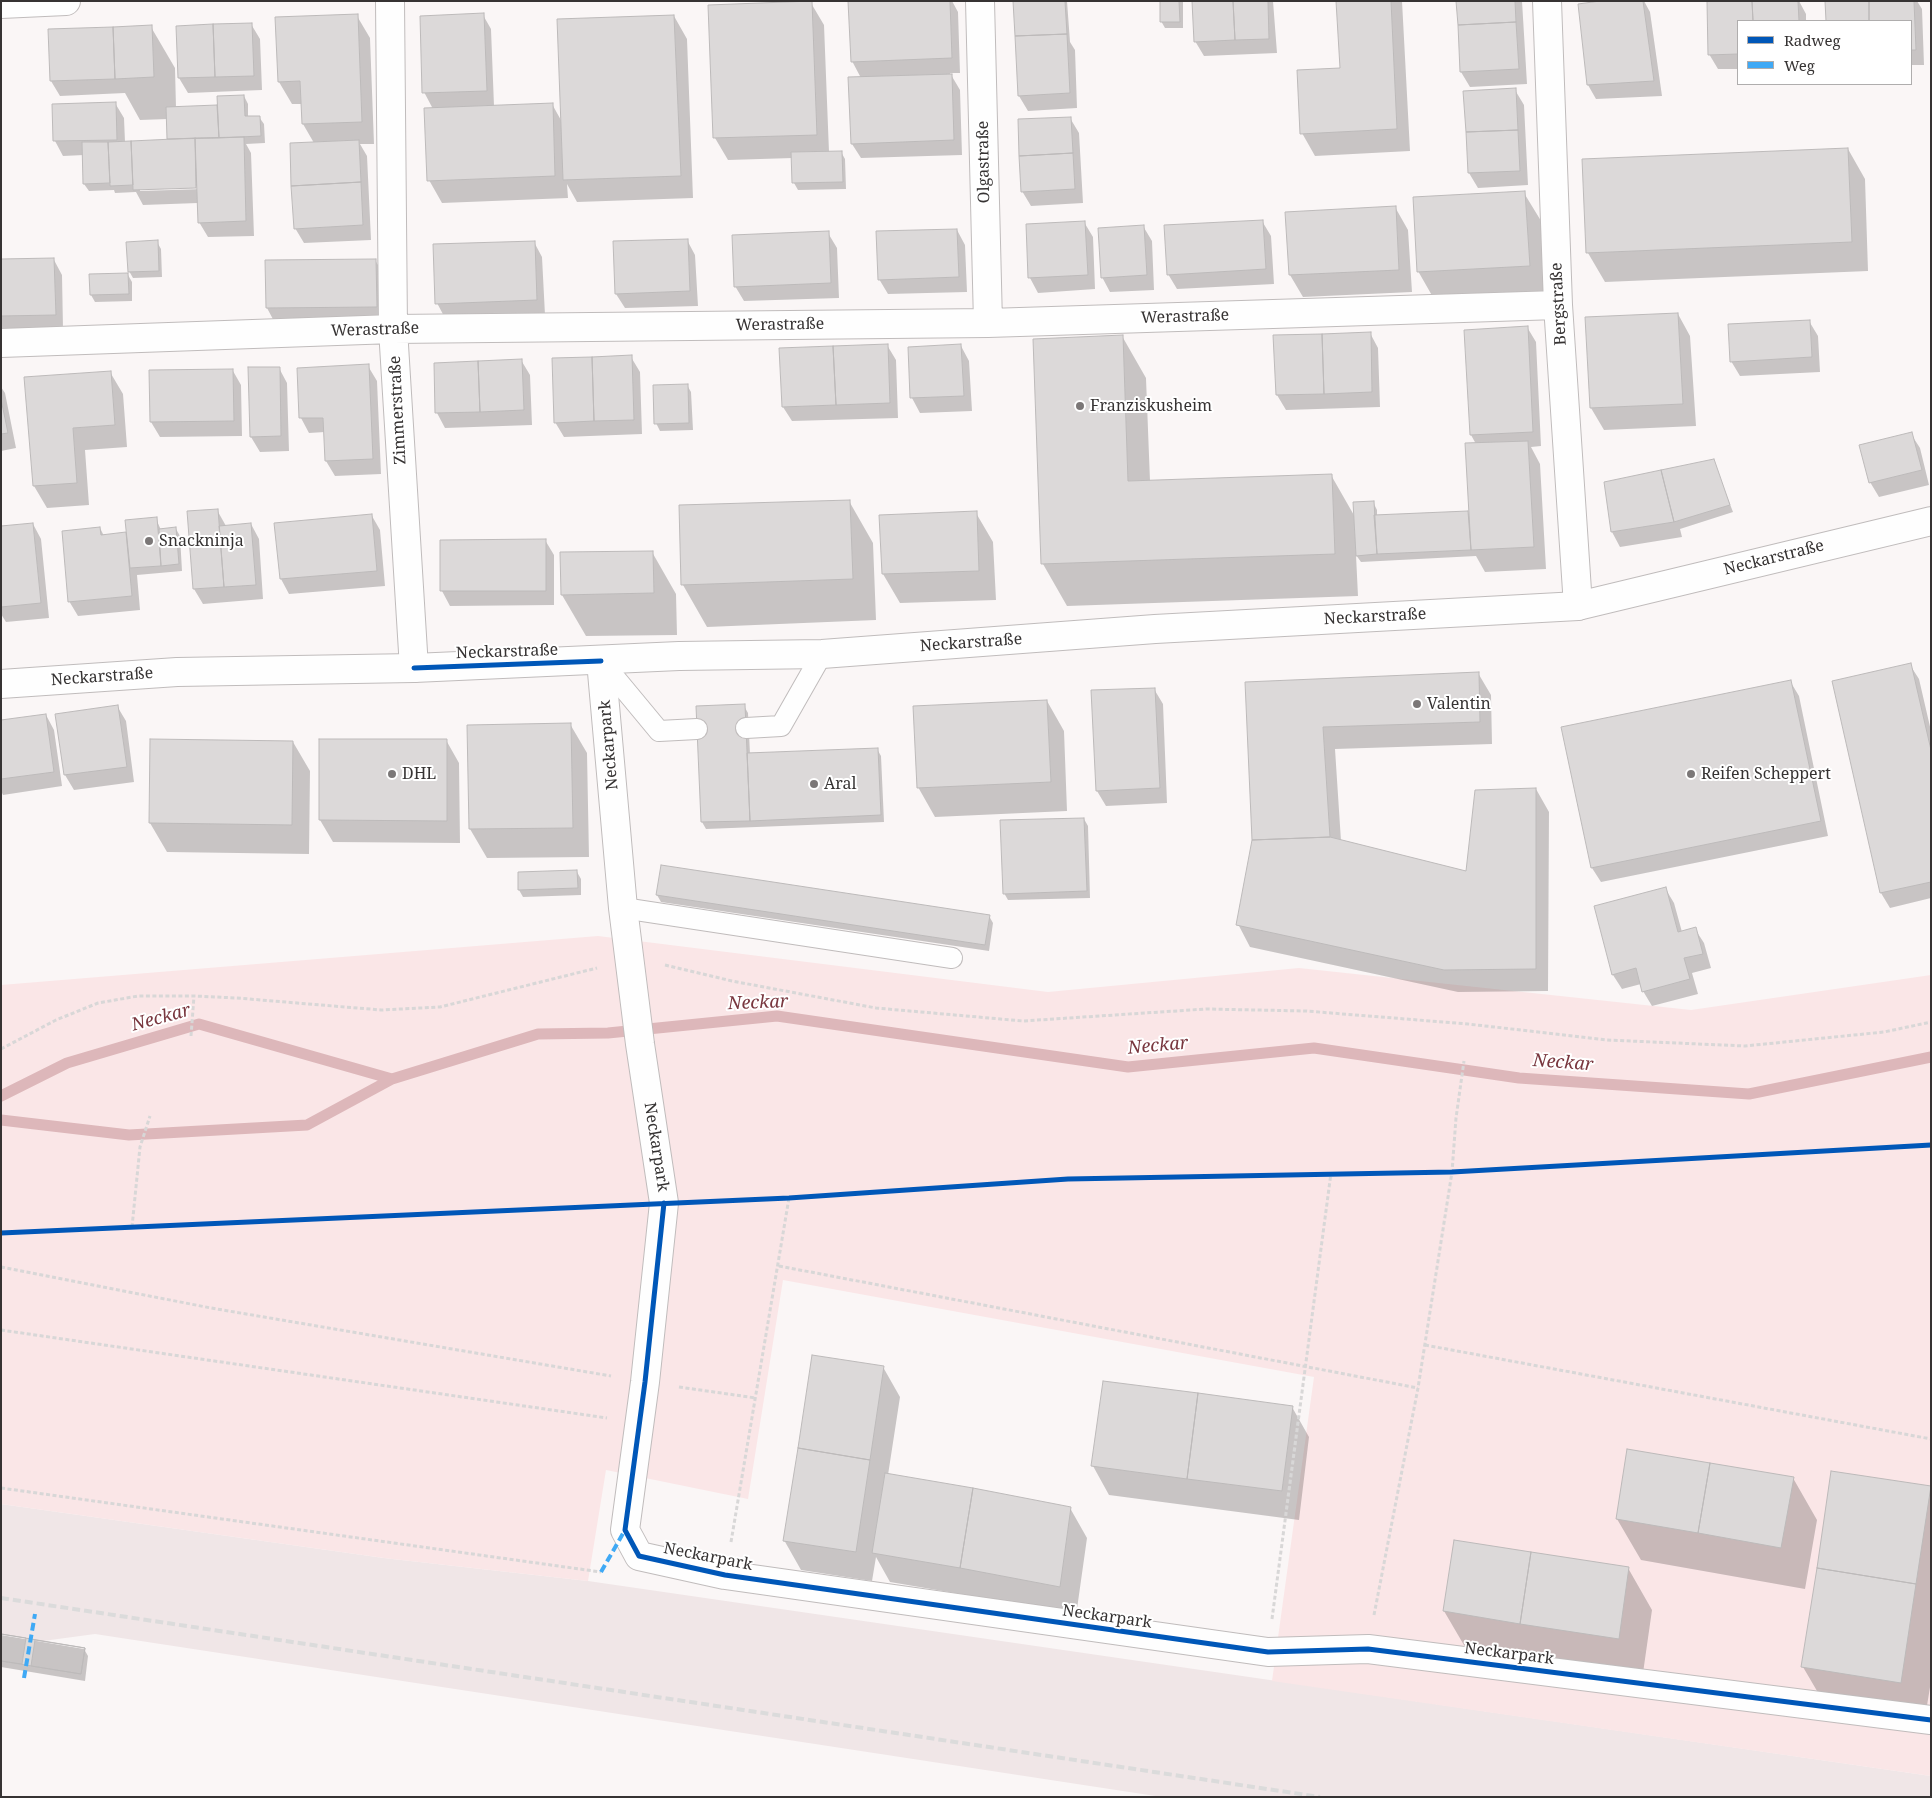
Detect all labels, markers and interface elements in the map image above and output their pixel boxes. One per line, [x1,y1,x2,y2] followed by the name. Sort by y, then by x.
[1737,20,1912,85] legend
[1784,30,1841,50] text: Radweg
[1784,55,1815,75] text: Weg
[974,121,994,203] street label: Olgastraße
[1547,262,1571,346] street label: Bergstraße
[1140,306,1230,328] street label: Werastraße
[736,315,824,335] street label: Werastraße
[330,319,420,341] street label: Werastraße
[386,355,410,465] street label: Zimmerstraße
[1090,396,1212,416] place label: Franziskusheim
[1074,400,1086,412] marker: Franziskusheim
[159,531,244,551] place label: Snackninja
[143,535,155,547] marker: Snackninja
[1722,536,1826,580] street label: Neckarstraße
[1323,605,1427,629] street label: Neckarstraße
[919,630,1023,656] street label: Neckarstraße
[455,641,559,663] street label: Neckarstraße
[50,664,154,690] street label: Neckarstraße
[1427,694,1491,714] place label: Valentin
[1411,698,1423,710] marker: Valentin
[596,699,622,791] street label: Neckarpark
[402,764,436,784] place label: DHL
[1701,764,1831,784] place label: Reifen Scheppert
[386,768,398,780] marker: DHL
[1685,768,1697,780] marker: Reifen Scheppert
[824,774,856,794] place label: Aral
[808,778,820,790] marker: Aral
[727,991,789,1015] water label: Neckar
[129,1000,193,1036] water label: Neckar
[1127,1033,1189,1059] water label: Neckar
[1532,1050,1594,1076] water label: Neckar
[639,1101,673,1193] street label: Neckarpark
[662,1539,754,1575] street label: Neckarpark
[1061,1601,1153,1633] street label: Neckarpark
[1463,1639,1555,1669] street label: Neckarpark

